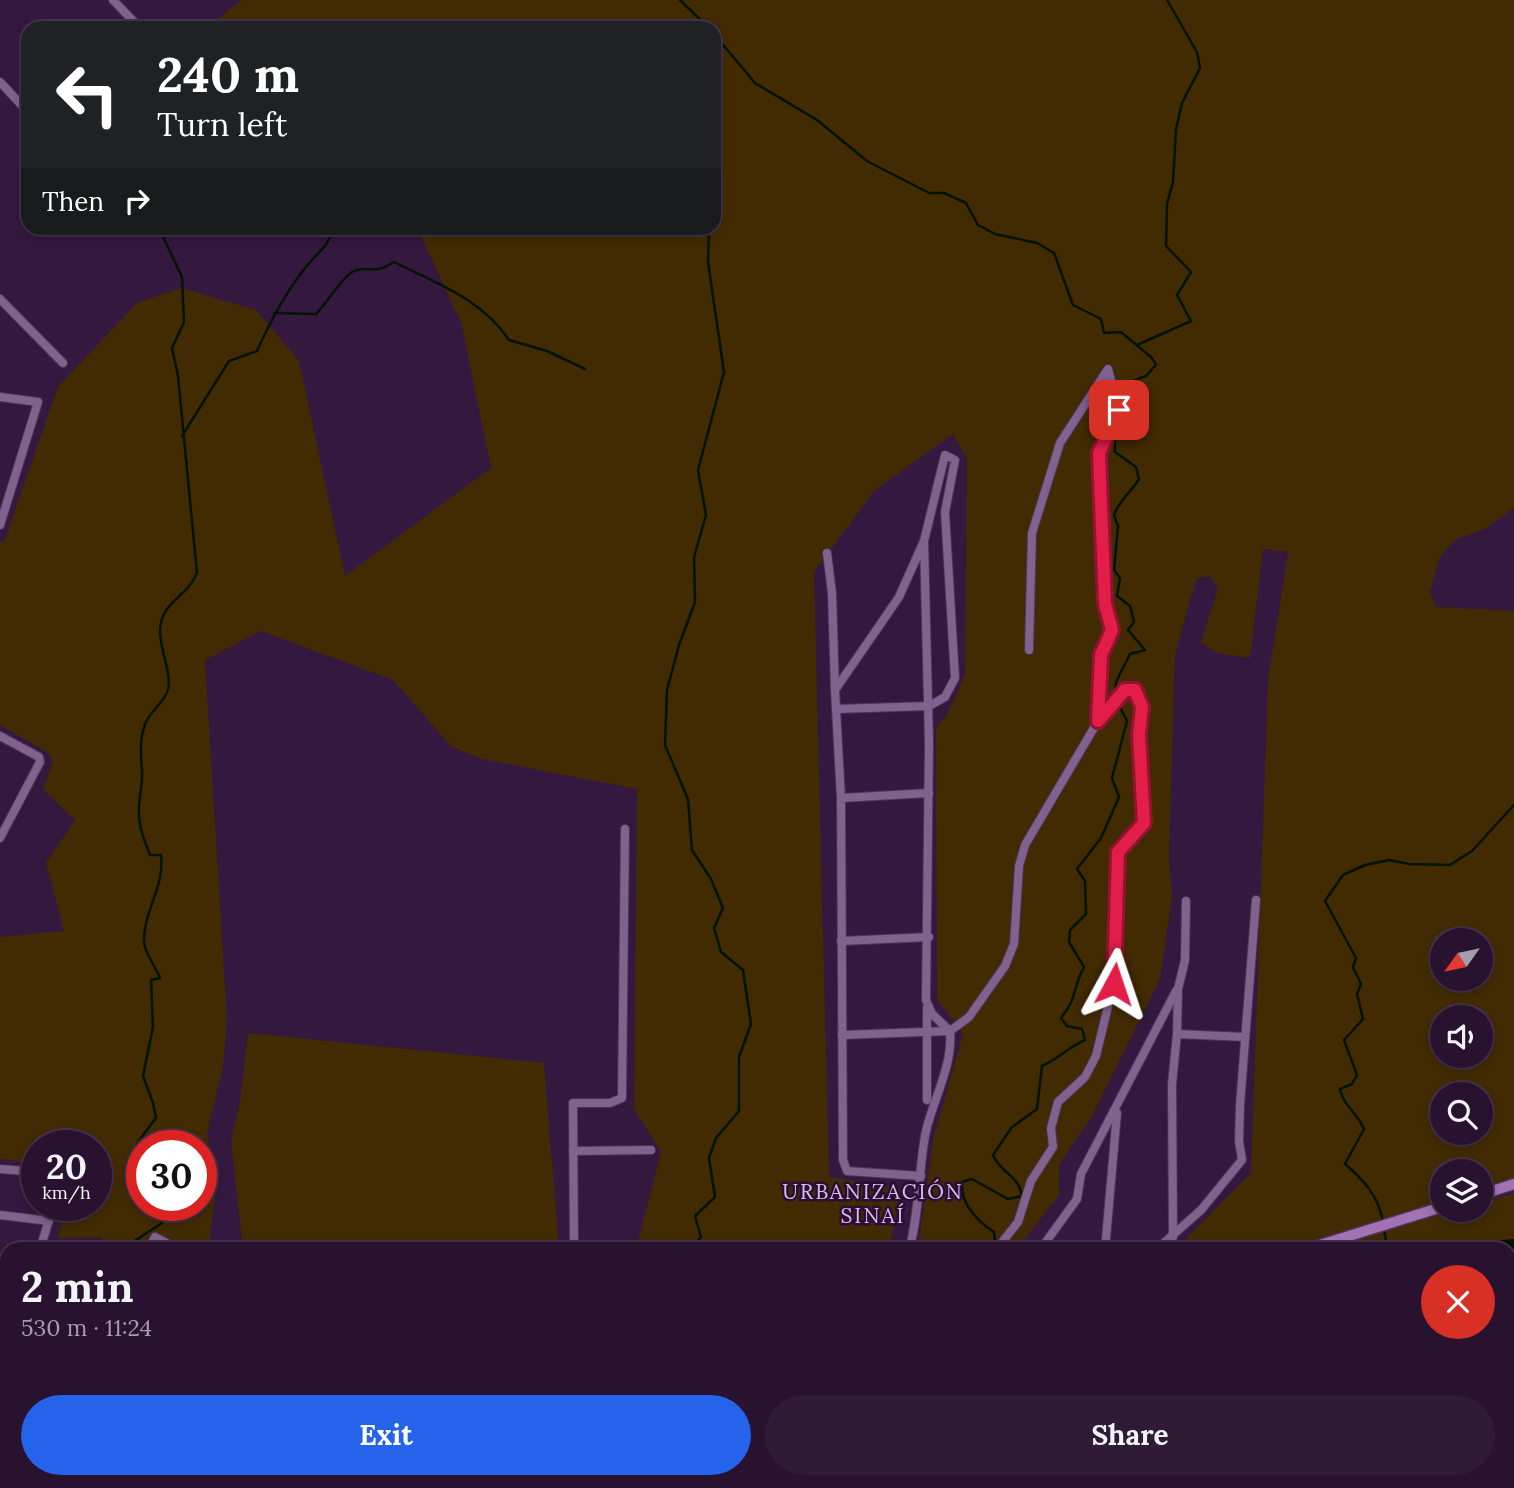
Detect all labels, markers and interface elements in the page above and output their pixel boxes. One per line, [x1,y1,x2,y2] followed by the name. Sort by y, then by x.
[157,43,299,105] text: 240 m
[42,49,133,140] icon: left
[157,104,287,145] text: Turn left
[118,182,156,220] icon: right
[42,185,104,218] text: Then
[1089,380,1149,440] pin
[1100,391,1138,429] icon: arrive
[1430,928,1493,990] north arrow
[1430,928,1493,1222] map controls
[1077,947,1151,1021] position arrow
[1430,1005,1493,1068] button: sound
[1430,1082,1493,1145] button: search
[126,1130,217,1221] speed limit sign: 30
[46,1144,87,1189] text: 20
[1430,1159,1493,1222] button: layers
[782,1178,964,1229] district label: URBANIZACIÓN SINAÍ
[42,1181,91,1204] text: km/h
[21,1260,134,1314] text: 2 min
[1421,1265,1495,1339] button: close
[21,1313,152,1342] text: 530 m · 11:24
[21,1395,751,1475] button: Exit
[765,1395,1495,1475] button: Share

